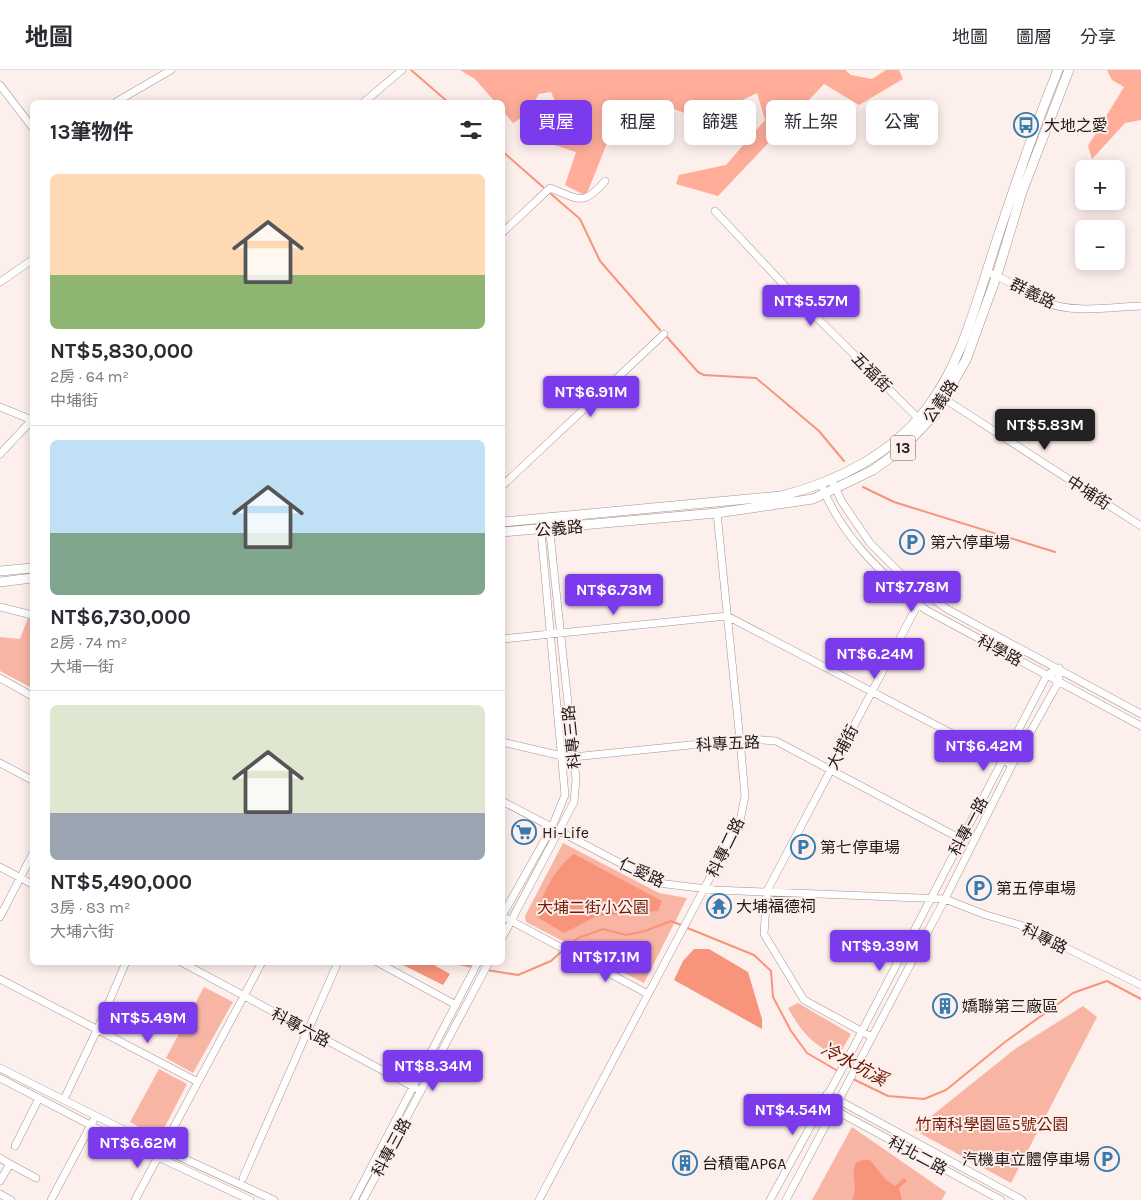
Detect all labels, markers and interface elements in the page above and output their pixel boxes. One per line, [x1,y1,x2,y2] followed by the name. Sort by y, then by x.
[25,23,73,51] text: 地圖
[952,26,988,48] text: 地圖
[1016,26,1052,48] text: 圖層
[1080,26,1116,48] text: 分享
[520,100,592,145] chip: 買屋
[602,100,674,145] chip: 租屋
[684,100,756,145] chip: 篩選
[766,100,856,145] chip: 新上架
[866,100,938,145] chip: 公寓
[1013,112,1039,138] bus stop icon: 大地之愛
[457,116,485,144] icon: filters
[1044,116,1108,135] place label: 大地之愛
[50,120,134,144] text: 13筆物件
[1075,160,1125,270] map controls
[1075,160,1125,210] button: +
[223,207,313,297] icon: home
[1075,220,1125,270] button: −
[1007,274,1059,313] street label: 群義路
[759,284,863,327] pin: NT$5.57M
[773,291,849,310] text: NT$5.57M
[50,339,193,363] text: NT$5,830,000
[848,349,895,396] street label: 五福街
[50,367,129,386] text: 2房 · 64 m²
[539,376,643,418] pin: NT$6.91M
[919,376,962,426] street label: 公義路
[554,382,628,401] text: NT$6.91M
[50,391,98,410] text: 中埔街
[993,408,1097,451] pin: NT$5.83M
[1006,415,1084,434] text: NT$5.83M
[890,436,916,460] road number: 13
[1063,471,1114,513] street label: 中埔街
[223,472,313,562] icon: home
[534,517,584,540] street label: 公義路
[899,529,925,555] parking icon: 第六停車場
[930,533,1010,552] place label: 第六停車場
[860,570,964,613] pin: NT$7.78M
[562,574,666,616] pin: NT$6.73M
[875,577,949,596] text: NT$7.78M
[576,580,652,599] text: NT$6.73M
[50,605,191,629] text: NT$6,730,000
[974,631,1025,670] street label: 科學路
[50,633,127,652] text: 2房 · 74 m²
[823,638,927,680] pin: NT$6.24M
[836,644,914,663] text: NT$6.24M
[50,657,114,676] text: 大埔一街
[559,704,584,770] street label: 科專三路
[823,722,862,773] street label: 大埔街
[932,730,1036,772] pin: NT$6.42M
[696,732,760,755] street label: 科專五路
[945,736,1023,755] text: NT$6.42M
[223,737,313,827] icon: home
[945,794,992,859] street label: 科專一路
[703,814,748,880] street label: 科專二路
[511,819,537,845] supermarket icon: Hi-Life
[542,823,589,842] place label: Hi-Life
[790,834,816,860] parking icon: 第七停車場
[820,838,900,857] place label: 第七停車場
[616,854,668,891] street label: 仁愛路
[50,870,192,894] text: NT$5,490,000
[966,875,992,901] parking icon: 第五停車場
[996,879,1076,898] place label: 第五停車場
[706,893,732,919] temple icon: 大埔福德祠
[736,897,816,916] place label: 大埔福德祠
[50,898,130,917] text: 3房 · 83 m²
[537,898,649,917] park label: 大埔二街小公園
[1019,919,1071,958] street label: 科專路
[50,922,114,941] text: 大埔六街
[828,930,932,972] pin: NT$9.39M
[841,936,919,955] text: NT$9.39M
[554,940,658,983] pin: NT$17.1M
[572,947,640,966] text: NT$17.1M
[932,993,958,1019] building icon: 嬌聯第三廠區
[962,997,1058,1016] place label: 嬌聯第三廠區
[96,1002,200,1044] pin: NT$5.49M
[268,1004,333,1051] street label: 科專六路
[109,1008,187,1027] text: NT$5.49M
[817,1037,894,1092] water label: 冷水坑溪
[381,1050,485,1092] pin: NT$8.34M
[394,1056,472,1075] text: NT$8.34M
[741,1094,845,1136] pin: NT$4.54M
[755,1100,831,1119] text: NT$4.54M
[368,1115,415,1180] street label: 科專三路
[915,1115,1069,1134] park label: 竹南科學園區5號公園
[86,1126,190,1169] pin: NT$6.62M
[885,1132,950,1179] street label: 科北二路
[99,1133,177,1152] text: NT$6.62M
[1094,1146,1120,1172] parking icon: 汽機車立體停車場
[672,1150,698,1176] building icon: 台積電AP6A
[962,1150,1090,1169] place label: 汽機車立體停車場
[702,1154,786,1173] place label: 台積電AP6A

